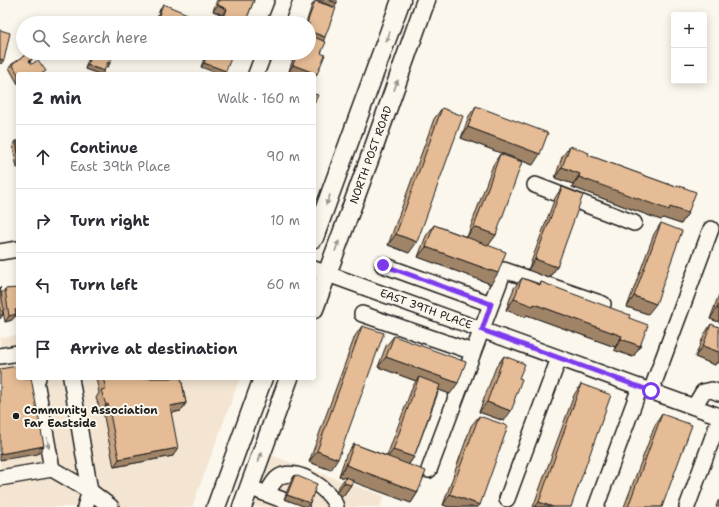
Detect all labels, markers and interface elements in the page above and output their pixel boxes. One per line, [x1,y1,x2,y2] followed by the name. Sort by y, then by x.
[671,12,707,84] map controls
[671,12,707,48] button: +
[16,16,316,60] search box
[30,27,52,49] icon: search
[62,28,148,48] text: Search here
[384,31,390,43] one-way arrow
[671,48,707,84] button: −
[394,78,400,90] one-way arrow
[32,87,82,109] text: 2 min
[218,90,300,107] text: Walk · 160 m
[346,104,396,206] street label: NORTH POST ROAD
[70,138,138,158] text: Continue
[32,146,54,168] icon: ahead
[266,148,300,165] text: 90 m
[70,158,171,175] text: East 39th Place
[325,194,331,206] one-way arrow
[32,210,54,232] icon: right
[70,211,150,231] text: Turn right
[270,212,300,229] text: 10 m
[335,240,341,252] one-way arrow
[374,256,392,274] route end
[32,274,54,296] icon: left
[70,275,138,295] text: Turn left
[267,276,300,293] text: 60 m
[378,285,474,333] street label: EAST 39TH PLACE
[32,338,54,360] icon: arrive
[70,339,238,359] text: Arrive at destination
[642,382,660,400] route start
[24,403,158,431] place label: Community Association Far Eastside
[11,411,21,421] marker: Community Association Far Eastside
[45,437,51,450] one-way arrow
[258,451,264,463] one-way arrow

